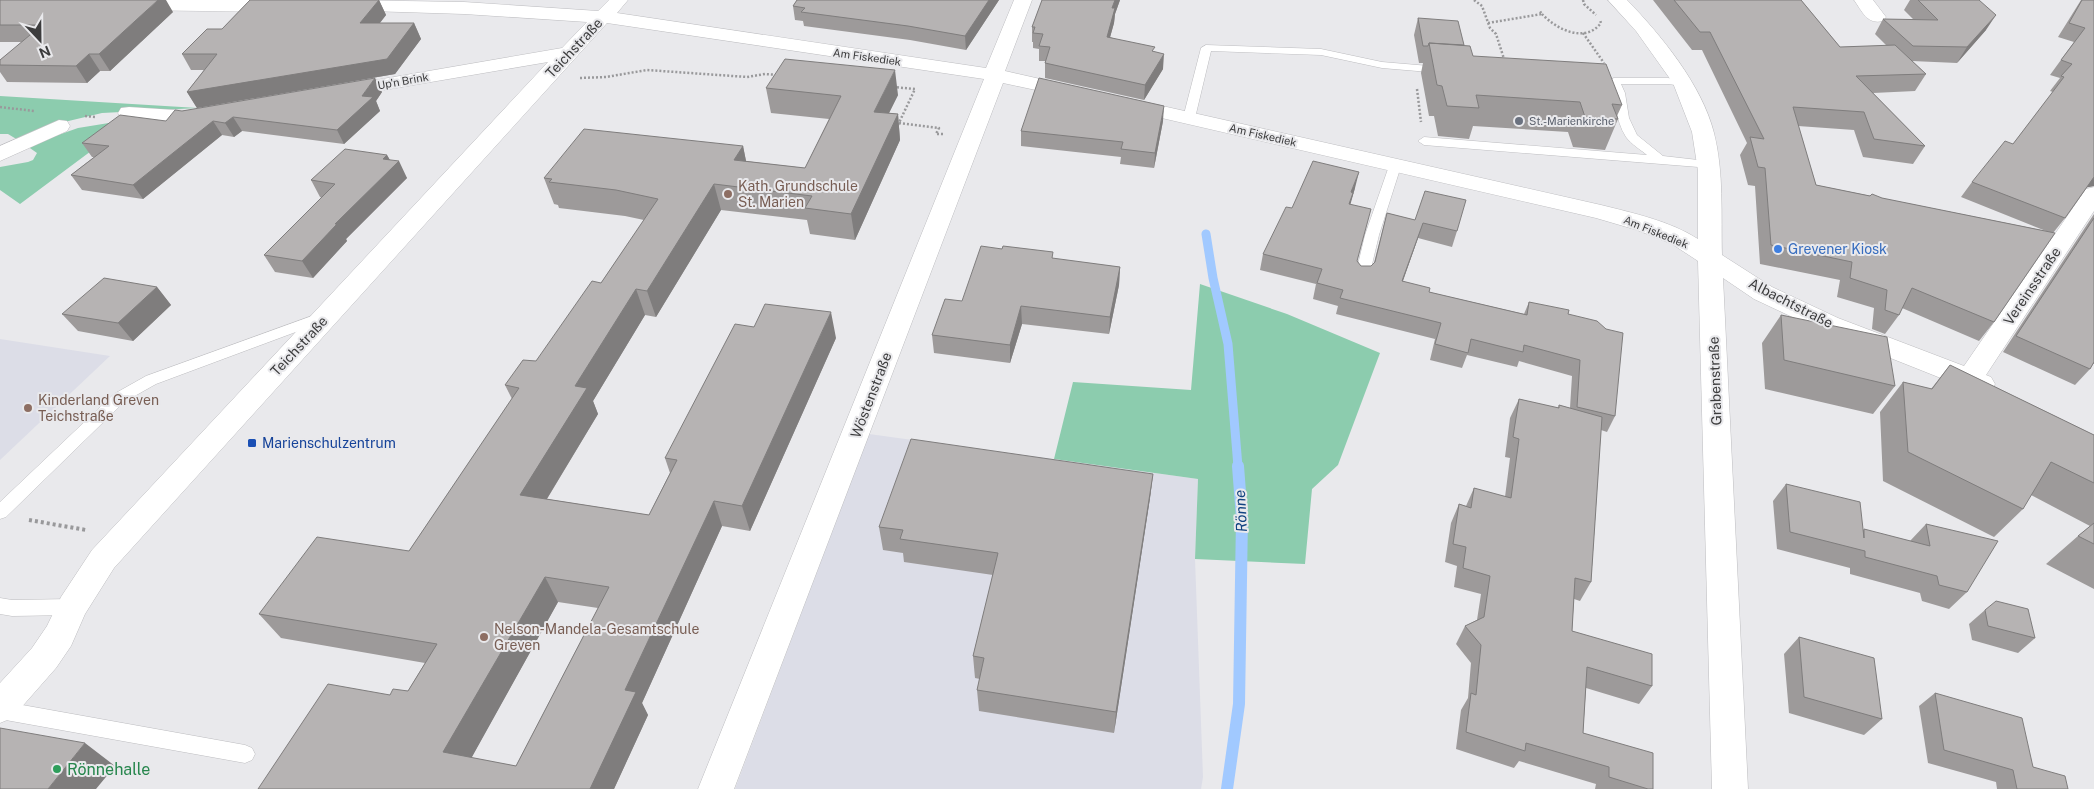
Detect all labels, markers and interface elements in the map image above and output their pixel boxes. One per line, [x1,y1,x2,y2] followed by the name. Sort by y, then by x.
[15,15,65,65] north arrow
[542,15,606,81] street label: Teichstraße
[37,43,53,62] text: N
[832,46,902,68] street label: Am Fiskediek
[376,71,430,91] street label: Up'n Brink
[1513,115,1525,127] marker: St.-Marienkirche
[1529,115,1614,127] place label: St.-Marienkirche
[1228,121,1298,149] street label: Am Fiskediek
[738,178,858,210] place label: Kath. Grundschule St. Marien
[722,188,734,200] marker: Kath. Grundschule St. Marien
[1622,214,1690,250] street label: Am Fiskediek
[1788,241,1887,257] place label: Grevener Kiosk
[1772,243,1784,255] marker: Grevener Kiosk
[2000,244,2064,328] street label: Vereinsstraße
[1746,275,1836,331] street label: Albachtstraße
[267,313,331,379] street label: Teichstraße
[1705,336,1725,426] street label: Grabenstraße
[847,350,895,440] street label: Wöstenstraße
[38,392,159,424] place label: Kinderland Greven Teichstraße
[22,402,34,414] marker: Kinderland Greven Teichstraße
[262,435,396,451] place label: Marienschulzentrum
[246,437,258,449] marker: Marienschulzentrum
[1231,489,1250,533] water label: Rönne
[494,621,699,653] place label: Nelson-Mandela-Gesamtschule Greven
[478,631,490,643] marker: Nelson-Mandela-Gesamtschule Greven
[67,760,150,779] place label: Rönnehalle
[51,763,63,775] marker: Rönnehalle

